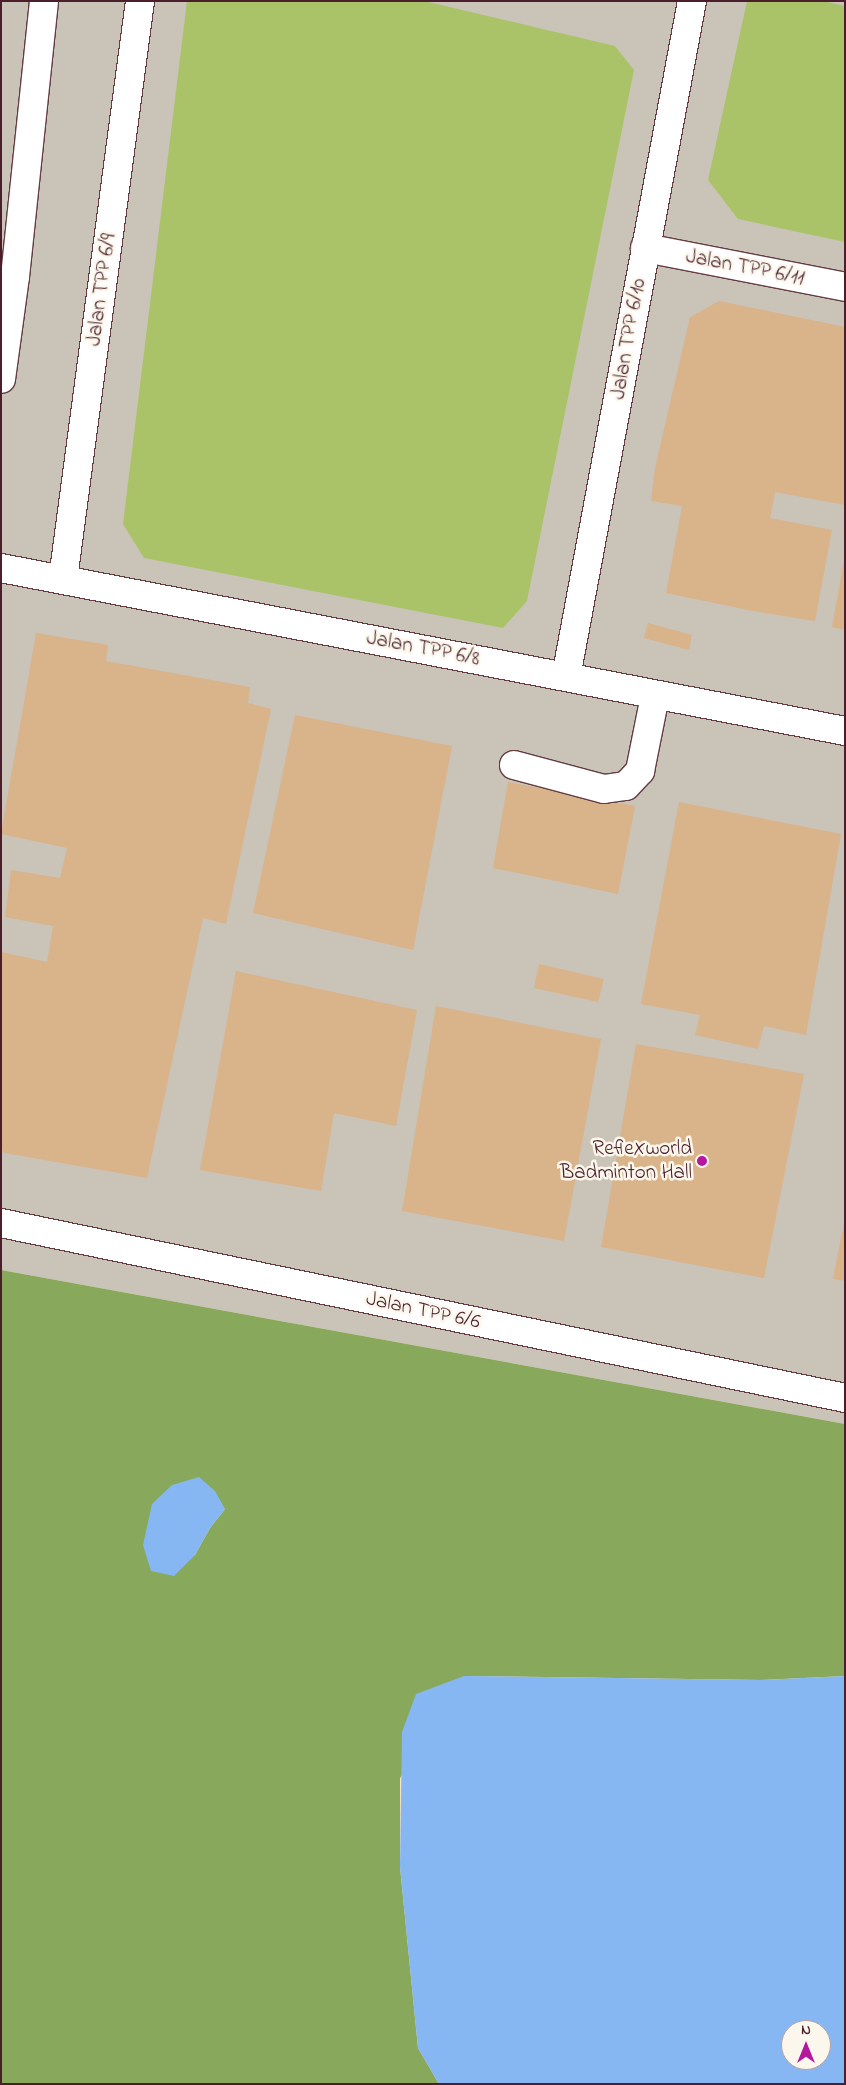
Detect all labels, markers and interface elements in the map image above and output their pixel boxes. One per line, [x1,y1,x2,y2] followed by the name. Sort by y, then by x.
[82,232,122,348] street label: Jalan TPP 6/9
[684,244,806,292] street label: Jalan TPP 6/11
[606,276,652,402] street label: Jalan TPP 6/10
[364,626,482,672] street label: Jalan TPP 6/8
[560,1136,692,1186] place label: RefleXworld Badminton Hall
[696,1155,708,1167] marker: RefleXworld Badminton Hall
[364,1287,482,1335] street label: Jalan TPP 6/6
[781,2020,831,2070] north arrow
[801,2020,811,2041] text: N

